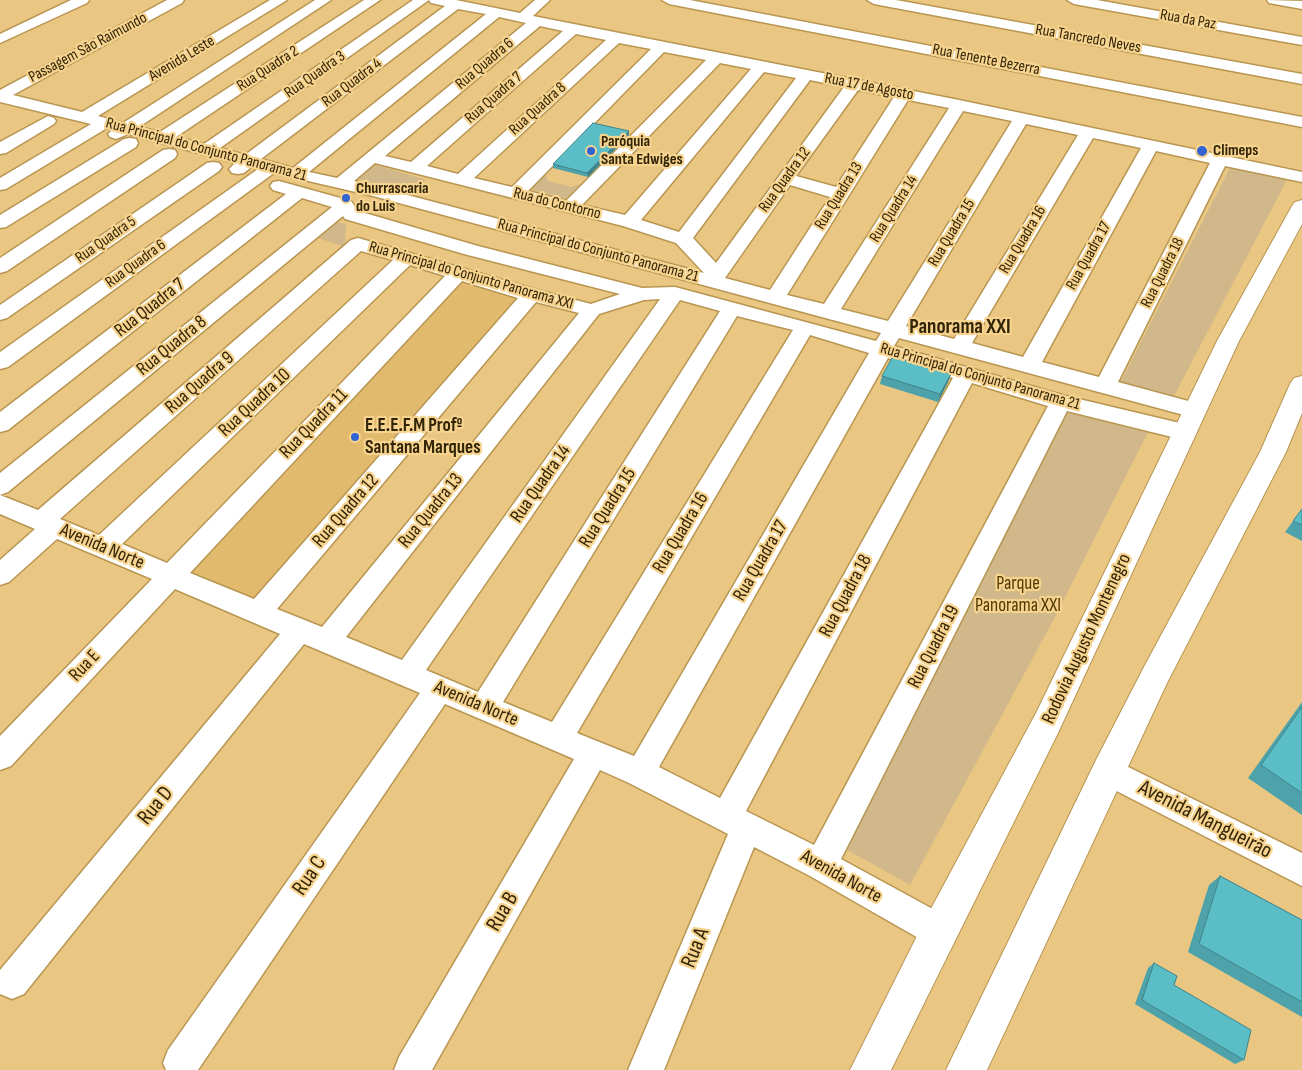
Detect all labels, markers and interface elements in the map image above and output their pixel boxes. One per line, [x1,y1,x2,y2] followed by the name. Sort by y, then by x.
[1158,6,1218,34] street label: Rua da Paz
[26,9,150,87] street label: Passagem São Raimundo
[1034,20,1142,58] street label: Rua Tancredo Neves
[146,32,218,86] street label: Avenida Leste
[452,34,518,94] street label: Rua Quadra 6
[931,40,1041,80] street label: Rua Tenente Bezerra
[233,42,303,96] street label: Rua Quadra 2
[281,47,349,103] street label: Rua Quadra 3
[318,54,386,112] street label: Rua Quadra 4
[461,68,527,128] street label: Rua Quadra 7
[823,69,915,105] street label: Rua 17 de Agosto
[505,78,571,140] street label: Rua Quadra 8
[104,114,308,186] street label: Rua Principal do Conjunto Panorama 21
[601,132,683,170] place label: Paróquia Santa Edwiges
[1213,141,1258,161] place label: Climeps
[755,144,815,216] street label: Rua Quadra 12
[1195,144,1209,158] marker: Climeps
[585,145,597,157] marker: Paróquia Santa Edwiges
[811,159,867,233] street label: Rua Quadra 13
[866,172,922,246] street label: Rua Quadra 14
[356,179,429,217] place label: Churrascaria do Luis
[511,184,603,224] street label: Rua do Contorno
[340,192,352,204] marker: Churrascaria do Luis
[924,196,980,270] street label: Rua Quadra 15
[995,203,1051,277] street label: Rua Quadra 16
[72,212,140,268] street label: Rua Quadra 5
[496,215,700,287] street label: Rua Principal do Conjunto Panorama 21
[1062,218,1116,294] street label: Rua Quadra 17
[1137,235,1189,311] street label: Rua Quadra 18
[102,236,170,292] street label: Rua Quadra 6
[367,238,575,314] street label: Rua Principal do Conjunto Panorama XXI
[110,274,190,342] street label: Rua Quadra 7
[132,311,212,381] street label: Rua Quadra 8
[909,315,1011,341] district label: Panorama XXI
[878,339,1082,415] street label: Rua Principal do Conjunto Panorama 21
[161,347,239,419] street label: Rua Quadra 9
[214,364,296,442] street label: Rua Quadra 10
[275,384,353,464] street label: Rua Quadra 11
[365,415,481,459] place label: E.E.E.F.M Profº Santana Marques
[349,431,361,443] marker: E.E.E.F.M Profº Santana Marques
[506,441,576,527] street label: Rua Quadra 14
[575,464,641,552] street label: Rua Quadra 15
[394,469,468,553] street label: Rua Quadra 13
[308,470,384,552] street label: Rua Quadra 12
[648,489,714,577] street label: Rua Quadra 16
[729,517,793,605] street label: Rua Quadra 17
[56,519,148,575] street label: Avenida Norte
[1037,550,1137,728] street label: Rodovia Augusto Montenegro
[815,551,877,641] street label: Rua Quadra 18
[975,573,1061,617] park label: Parque Panorama XXI
[903,602,965,692] street label: Rua Quadra 19
[65,645,105,687] street label: Rua E
[430,676,522,732] street label: Avenida Norte
[1134,775,1276,865] street label: Avenida Mangueirão
[132,781,180,831] street label: Rua D
[796,845,886,909] street label: Avenida Norte
[287,851,333,901] street label: Rua C
[481,888,525,936] street label: Rua B
[676,924,716,972] street label: Rua A

